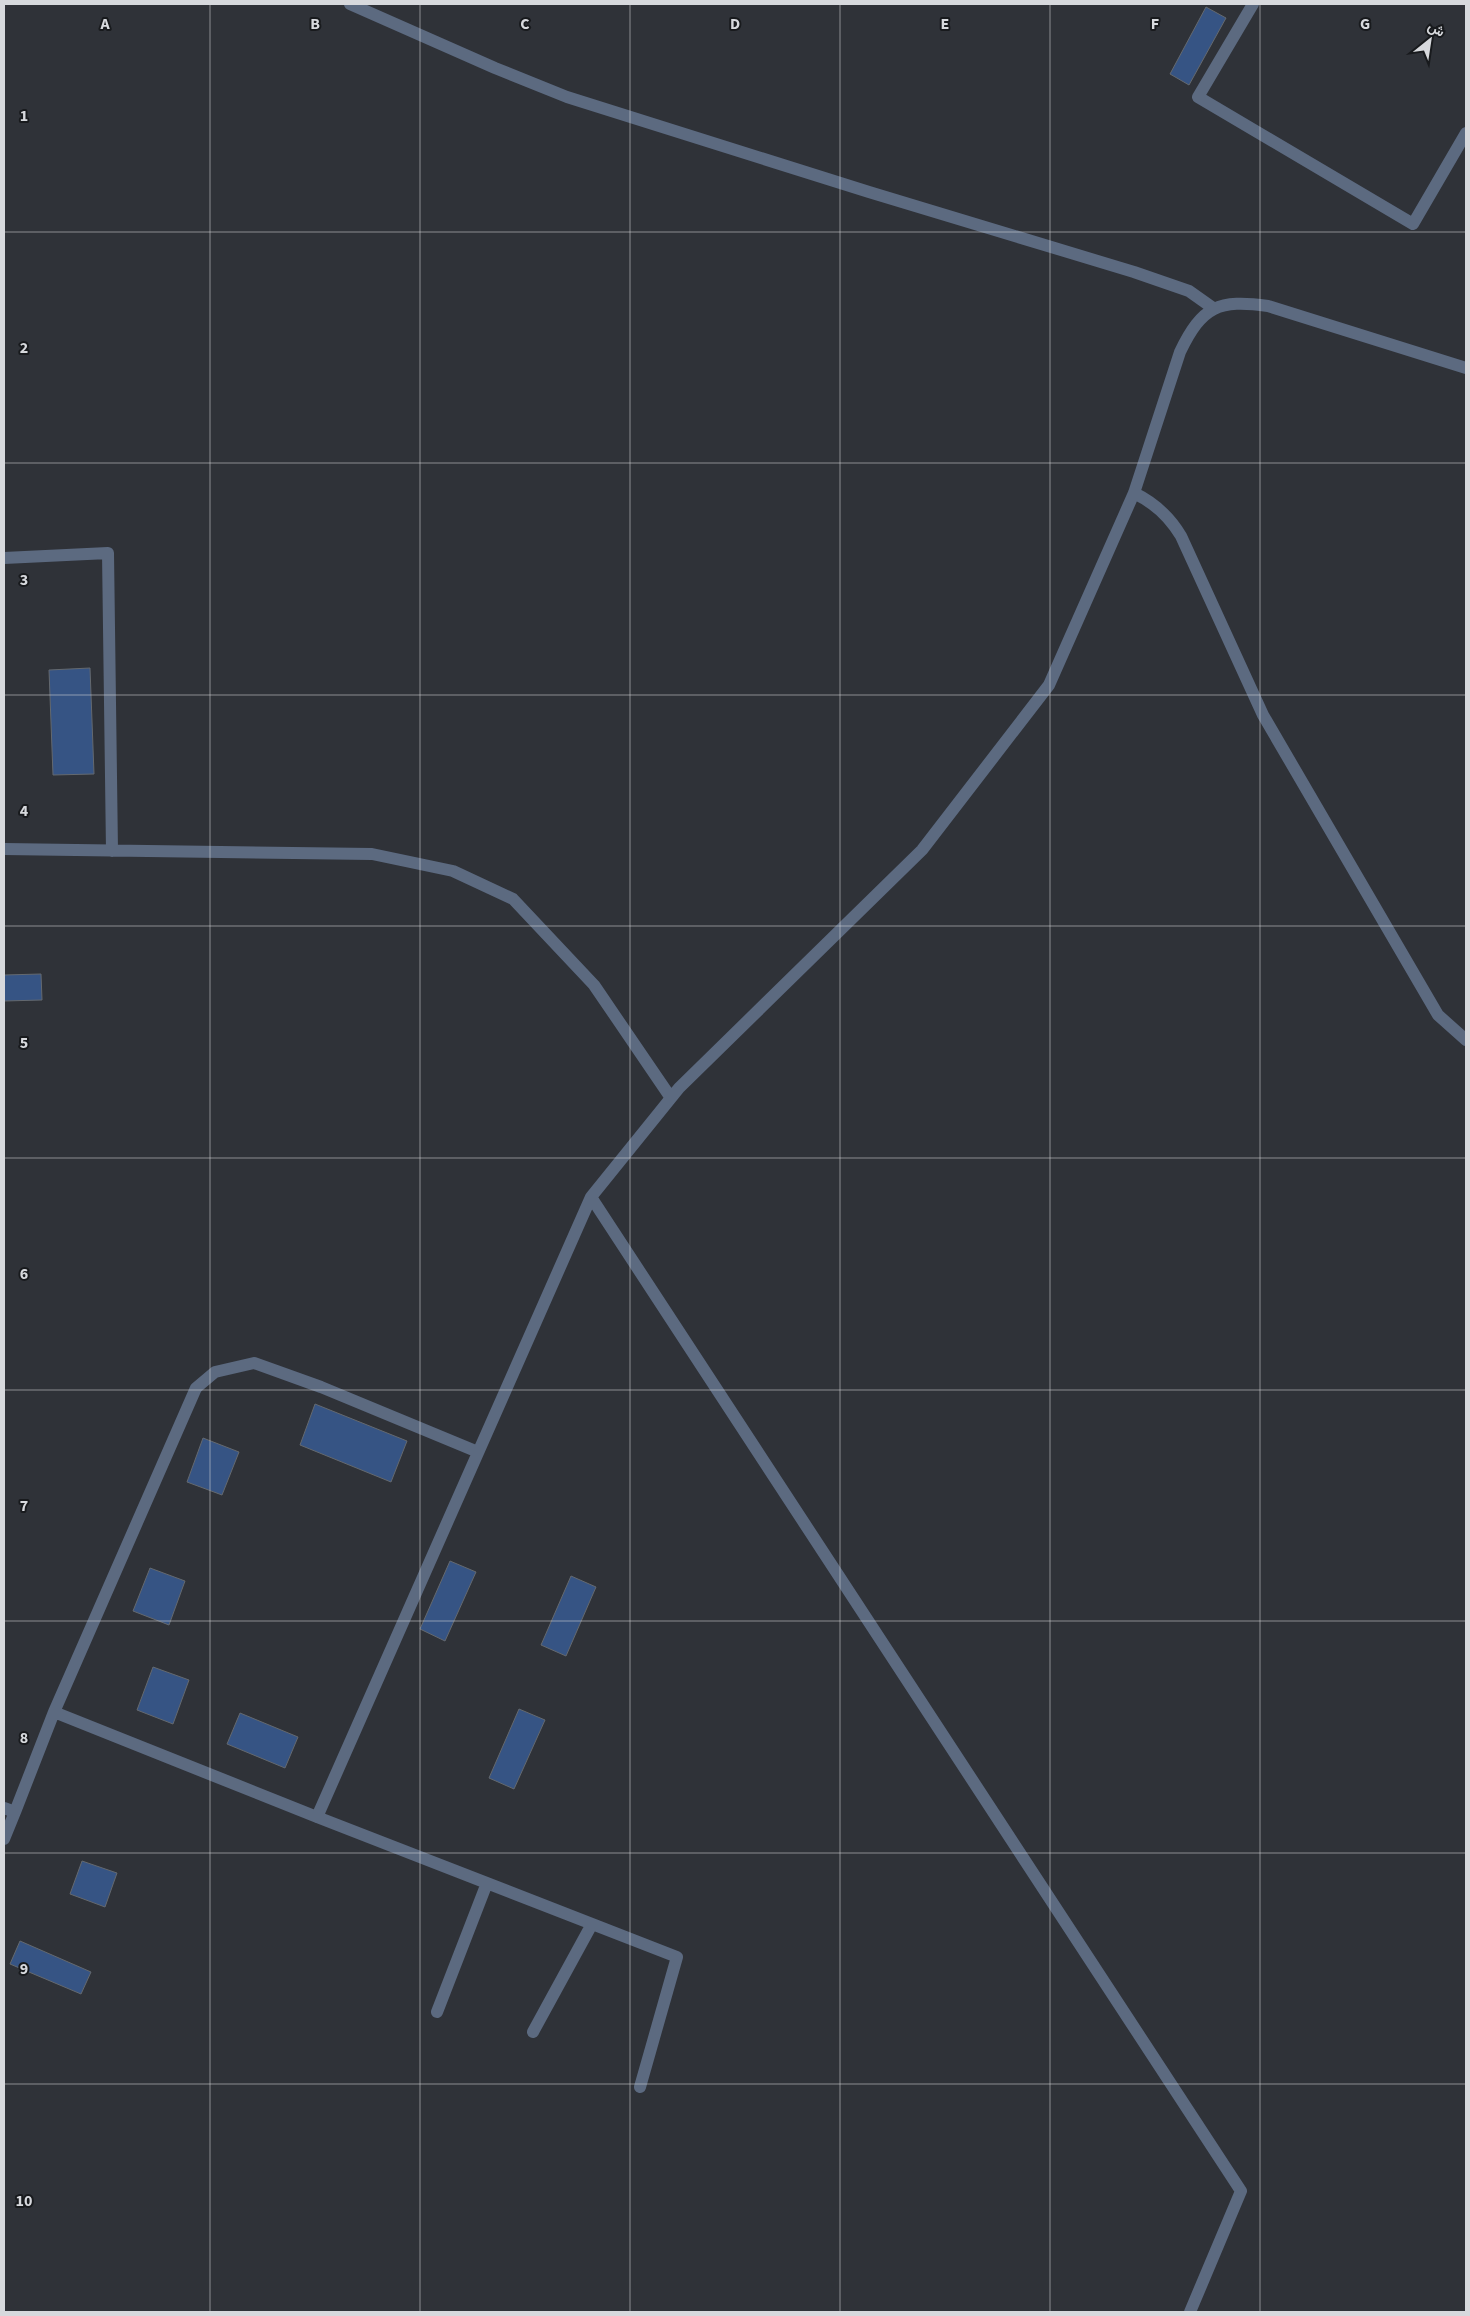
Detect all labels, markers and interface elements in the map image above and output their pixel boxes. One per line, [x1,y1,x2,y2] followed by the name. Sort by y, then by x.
[99,13,110,35] text: A
[310,13,320,35] text: B
[520,13,530,35] text: C
[730,13,740,35] text: D
[941,13,949,35] text: E
[1151,13,1159,35] text: F
[1360,13,1370,35] text: G
[1405,15,1455,65] north arrow
[1424,17,1448,43] text: ش
[20,105,28,127] text: 1
[20,337,28,359] text: 2
[20,569,28,591] text: 3
[20,800,29,822] text: 4
[20,1032,28,1054] text: 5
[20,1263,28,1285] text: 6
[20,1495,28,1517] text: 7
[20,1727,28,1749] text: 8
[20,1958,28,1980] text: 9
[16,2190,32,2212] text: 10

